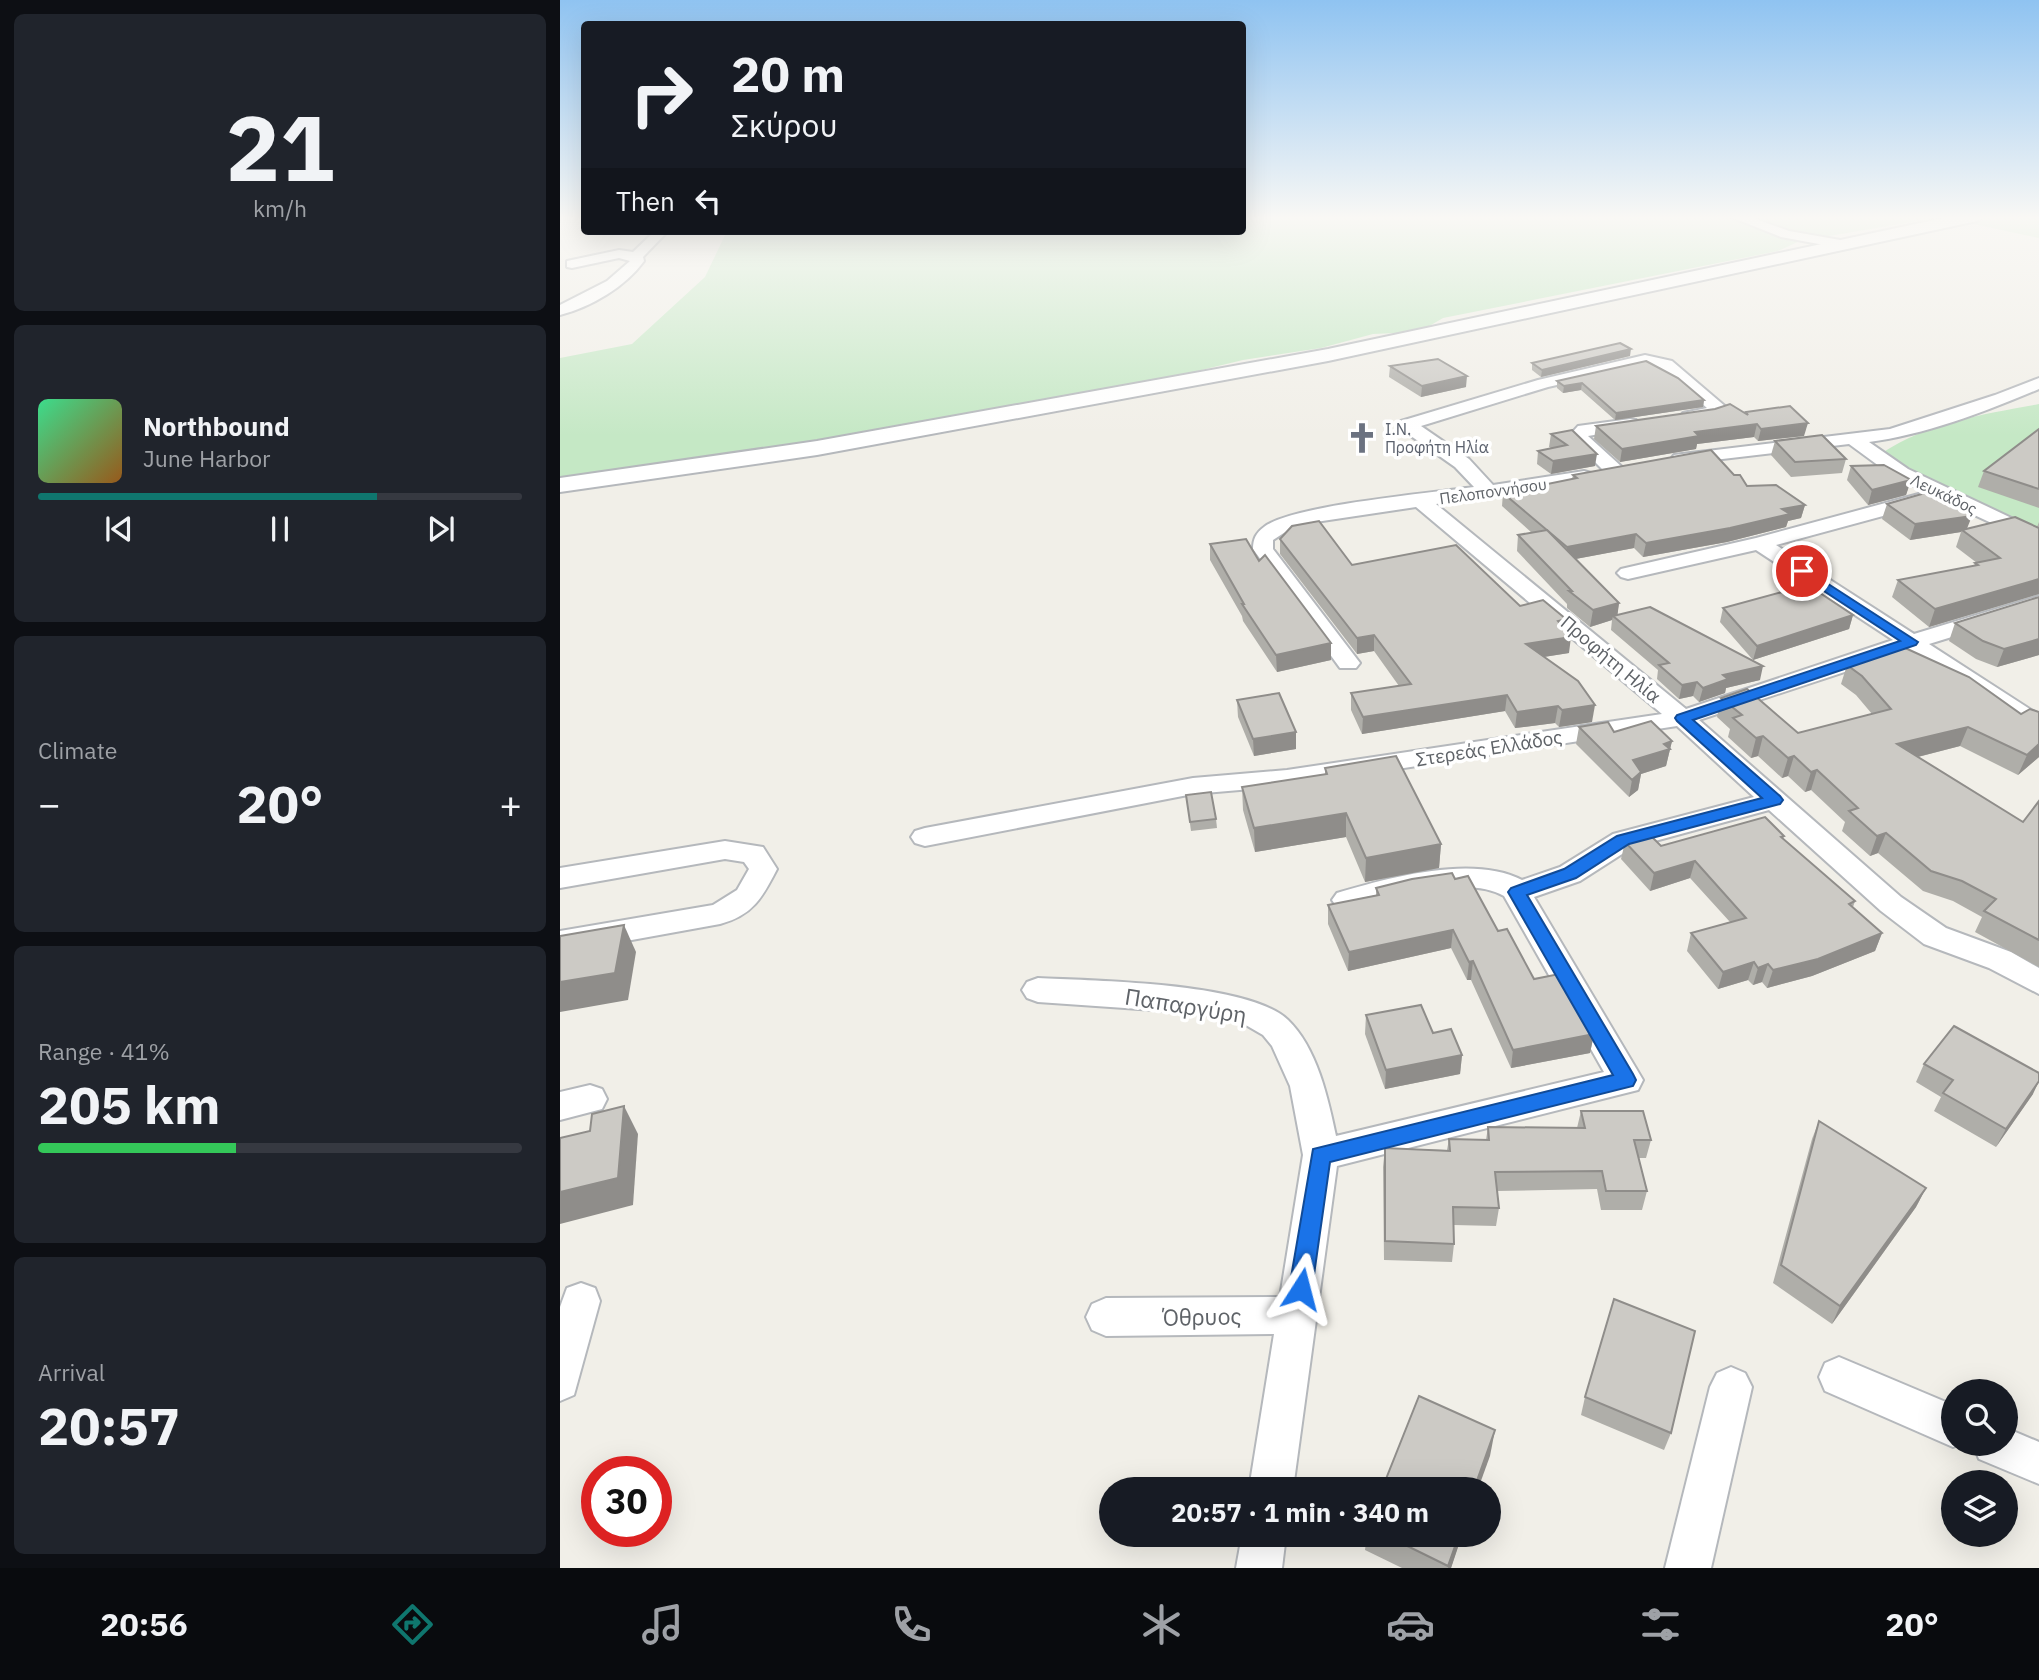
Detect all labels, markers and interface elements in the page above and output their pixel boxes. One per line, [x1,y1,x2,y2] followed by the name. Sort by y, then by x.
[731,42,845,105] text: 20 m
[616,49,707,140] icon: right
[225,88,335,206] text: 21
[731,104,838,146] text: Σκύρου
[689,182,727,220] icon: left
[616,184,675,218] text: Then
[253,193,307,223] text: km/h
[143,409,290,443] text: Northbound
[1385,419,1489,457] place label: Ι.Ν. Προφήτη Ηλία
[1345,421,1379,455] church icon: Ι.Ν. Προφήτη Ηλία
[143,443,271,473] text: June Harbor
[1907,469,1981,519] street label: Λευκάδος
[1438,474,1548,508] street label: Πελοποννήσου
[100,510,138,548] icon: previous
[261,510,299,548] icon: pause
[422,510,460,548] icon: next
[1772,541,1832,601] pin
[1783,552,1821,590] icon: arrive
[1556,610,1666,708] street label: Προφήτη Ηλία
[1414,725,1564,771] street label: Στερεάς Ελλάδος
[38,735,117,765] text: Climate
[237,770,323,837] text: 20°
[38,779,61,828] text: −
[499,779,522,828] text: +
[1123,981,1249,1029] street label: Παπαργύρη
[38,1036,170,1066] text: Range · 41%
[38,1071,220,1138] text: 205 km
[1264,1252,1338,1326] position arrow
[1161,1300,1242,1332] street label: Όθρυος
[38,1357,105,1387] text: Arrival
[1941,1379,2018,1547] map controls
[1941,1379,2018,1456] button: search
[38,1392,180,1459] text: 20:57
[581,1456,672,1547] speed limit sign: 30
[1941,1470,2018,1547] button: layers
[1171,1495,1429,1529] text: 20:57 · 1 min · 340 m
[388,1600,437,1649] icon: directions
[638,1600,687,1649] icon: music
[887,1600,936,1649] icon: phone
[1137,1600,1186,1649] icon: climate
[1386,1600,1435,1649] icon: car
[1636,1600,1685,1649] icon: filters
[100,1603,188,1645] text: 20:56
[1885,1603,1939,1645] text: 20°

